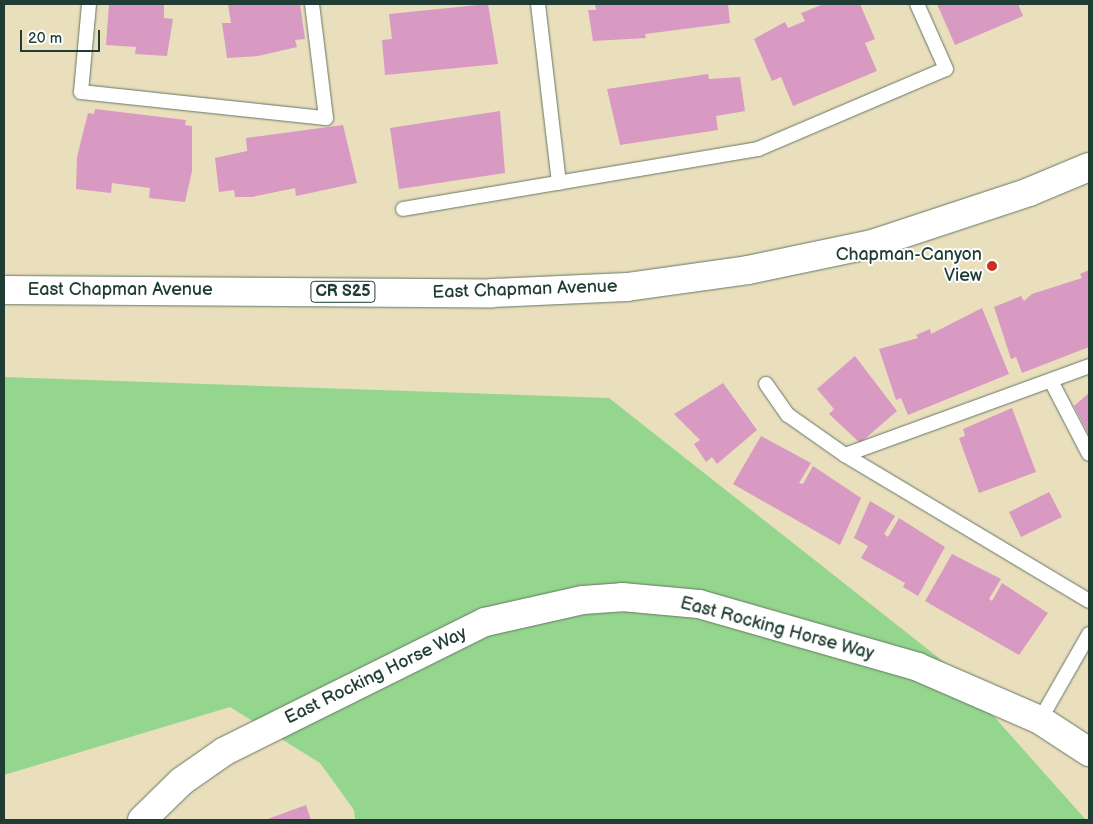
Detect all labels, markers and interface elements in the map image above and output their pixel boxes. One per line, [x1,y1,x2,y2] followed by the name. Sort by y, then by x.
[22,20,102,52] scale bar
[28,29,62,48] text: 20 m
[836,245,982,288] place label: Chapman-Canyon View
[986,260,998,272] marker: Chapman-Canyon View
[432,276,618,304] street label: East Chapman Avenue
[309,278,377,306] road number: CR S25
[27,279,213,301] street label: East Chapman Avenue
[677,593,877,665] street label: East Rocking Horse Way
[281,622,471,730] street label: East Rocking Horse Way

